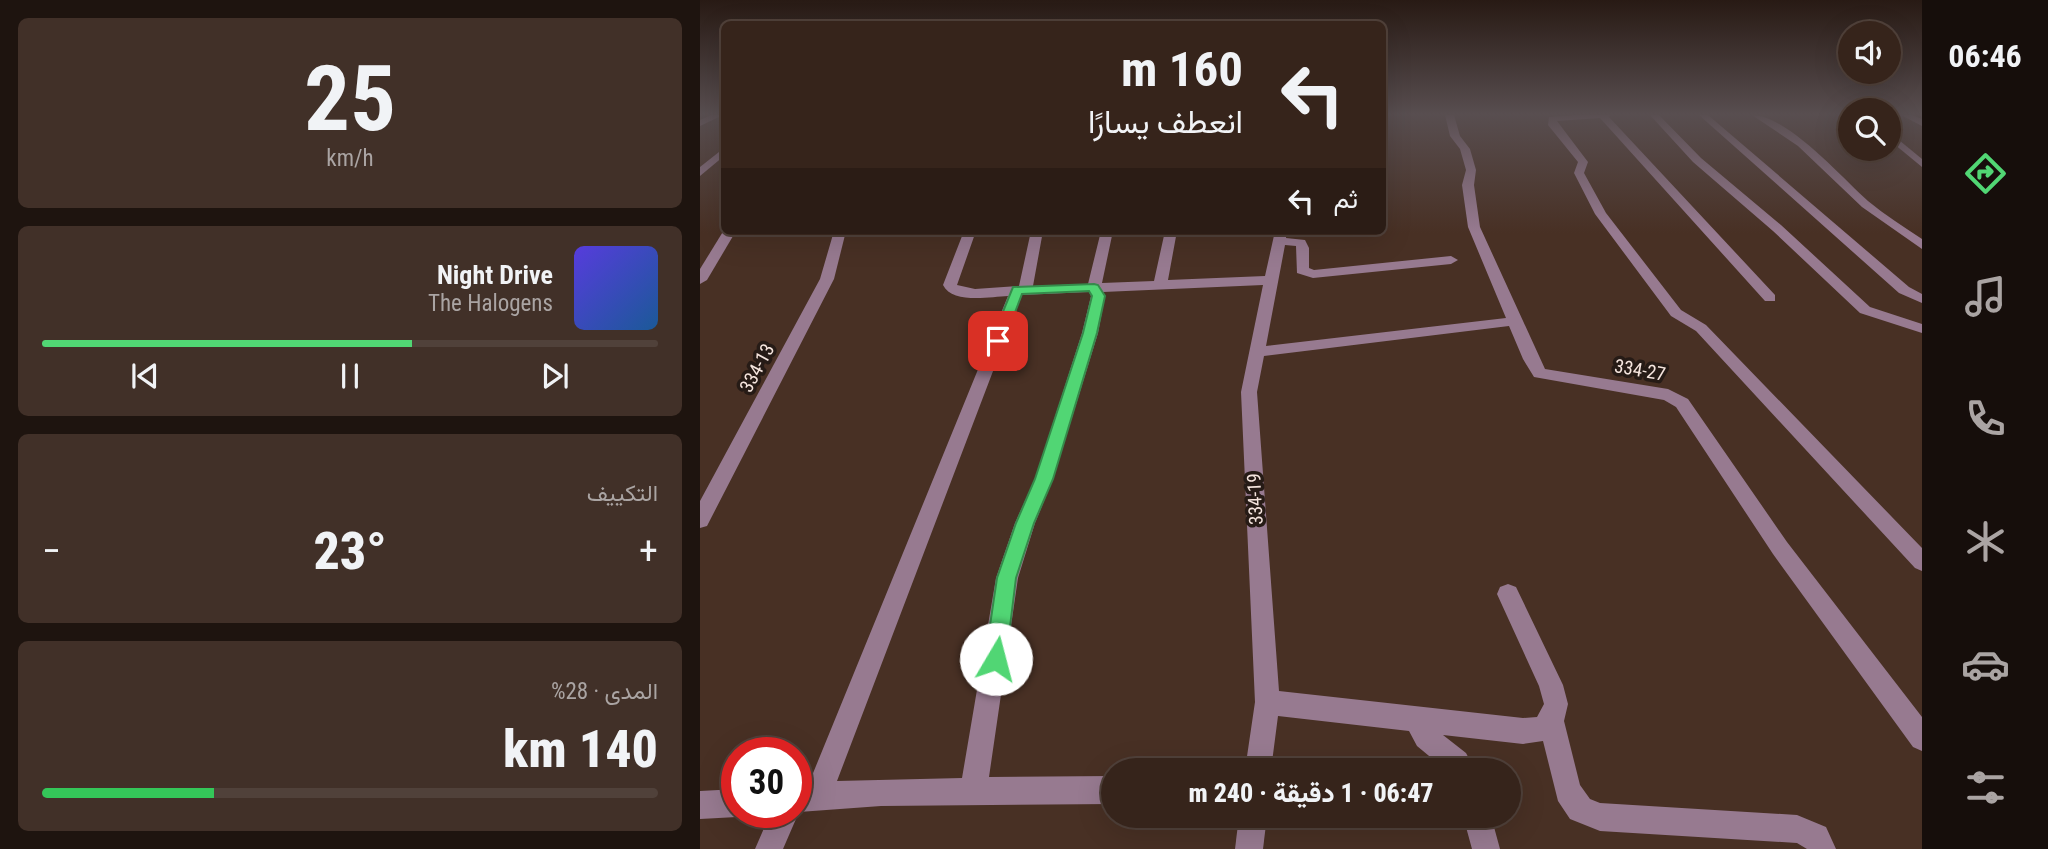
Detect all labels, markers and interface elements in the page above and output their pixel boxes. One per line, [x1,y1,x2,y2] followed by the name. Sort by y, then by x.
[1838,21,1901,161] map controls
[1838,21,1901,84] button: sound
[1948,37,2022,75] text: 06:46
[1121,41,1243,98] text: 160 m
[304,46,396,152] text: 25
[1267,49,1358,140] icon: left
[1838,98,1901,161] button: search
[1088,103,1243,141] text: انعطف يسارًا
[326,145,374,172] text: km/h
[1961,149,2010,198] icon: directions
[1282,182,1320,220] icon: left
[1334,184,1358,214] text: ثم
[437,260,553,290] text: Night Drive
[1961,272,2010,321] icon: music
[428,290,553,317] text: The Halogens
[968,311,1028,371] pin
[979,322,1017,360] icon: arrive
[735,340,779,396] street label: 334-13
[1613,354,1667,386] street label: 334-27
[126,357,164,395] icon: previous
[331,357,369,395] icon: pause
[536,357,574,395] icon: next
[1961,394,2010,443] icon: phone
[1242,473,1268,525] street label: 334-19
[587,480,658,507] text: التكييف
[1961,517,2010,566] icon: climate
[313,521,387,582] text: 23°
[42,529,61,573] text: −
[639,529,658,573] text: +
[959,622,1033,696] position arrow
[1961,640,2010,689] icon: car
[551,678,658,705] text: المدى · 28%
[503,719,658,780] text: 140 km
[721,737,812,828] speed limit sign: 30
[1961,763,2010,812] icon: filters
[1188,778,1434,808] text: 06:47 · 1 دقيقة · 240 m

